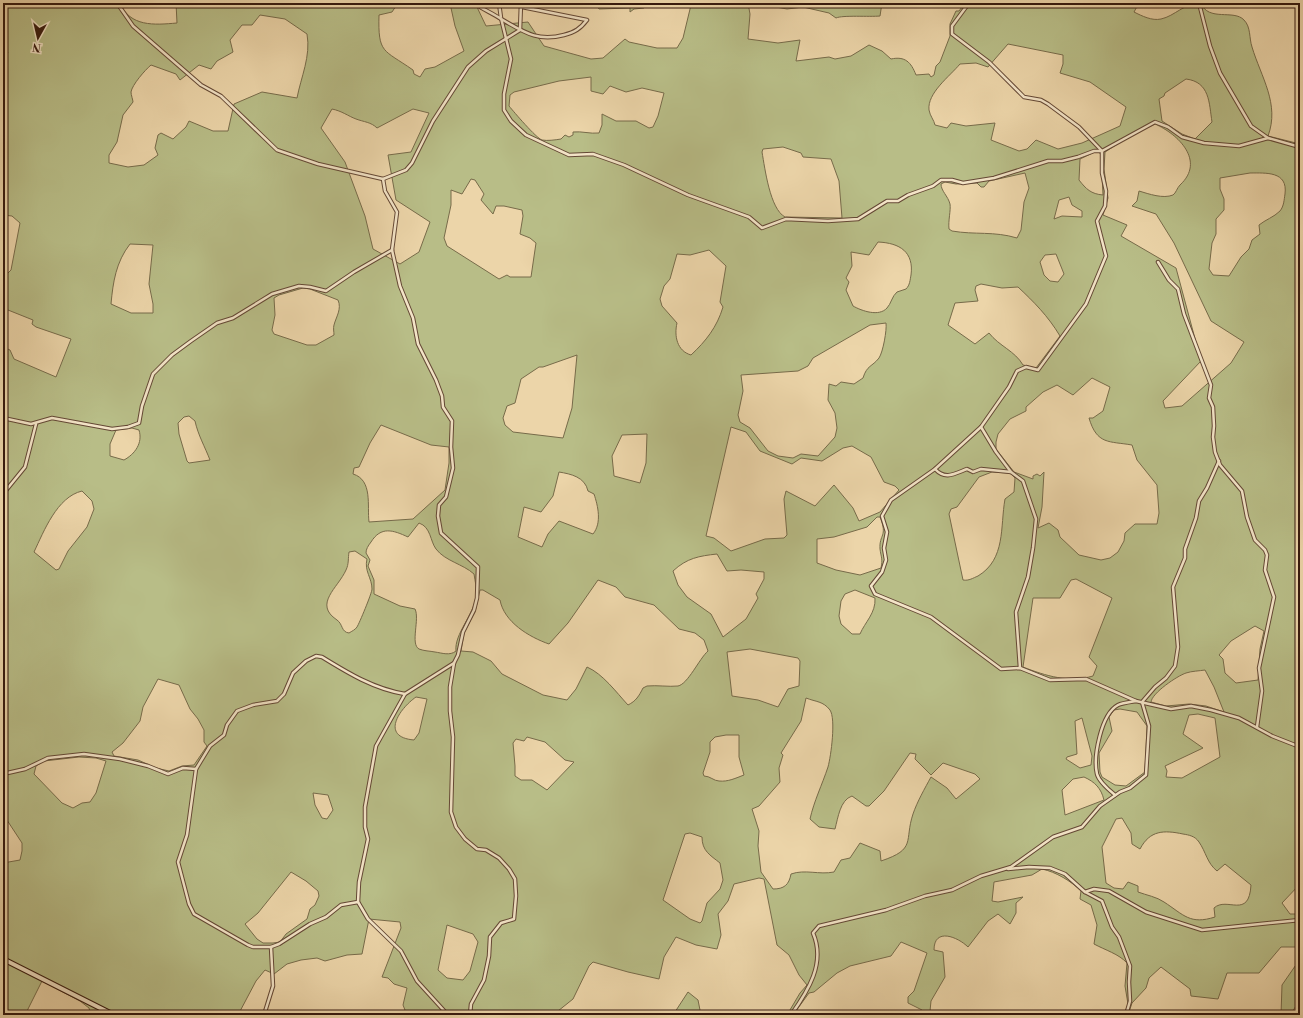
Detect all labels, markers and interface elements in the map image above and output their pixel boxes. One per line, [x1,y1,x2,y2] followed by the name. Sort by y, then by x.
[18,18,58,58] north arrow
[31,39,42,54] text: N

